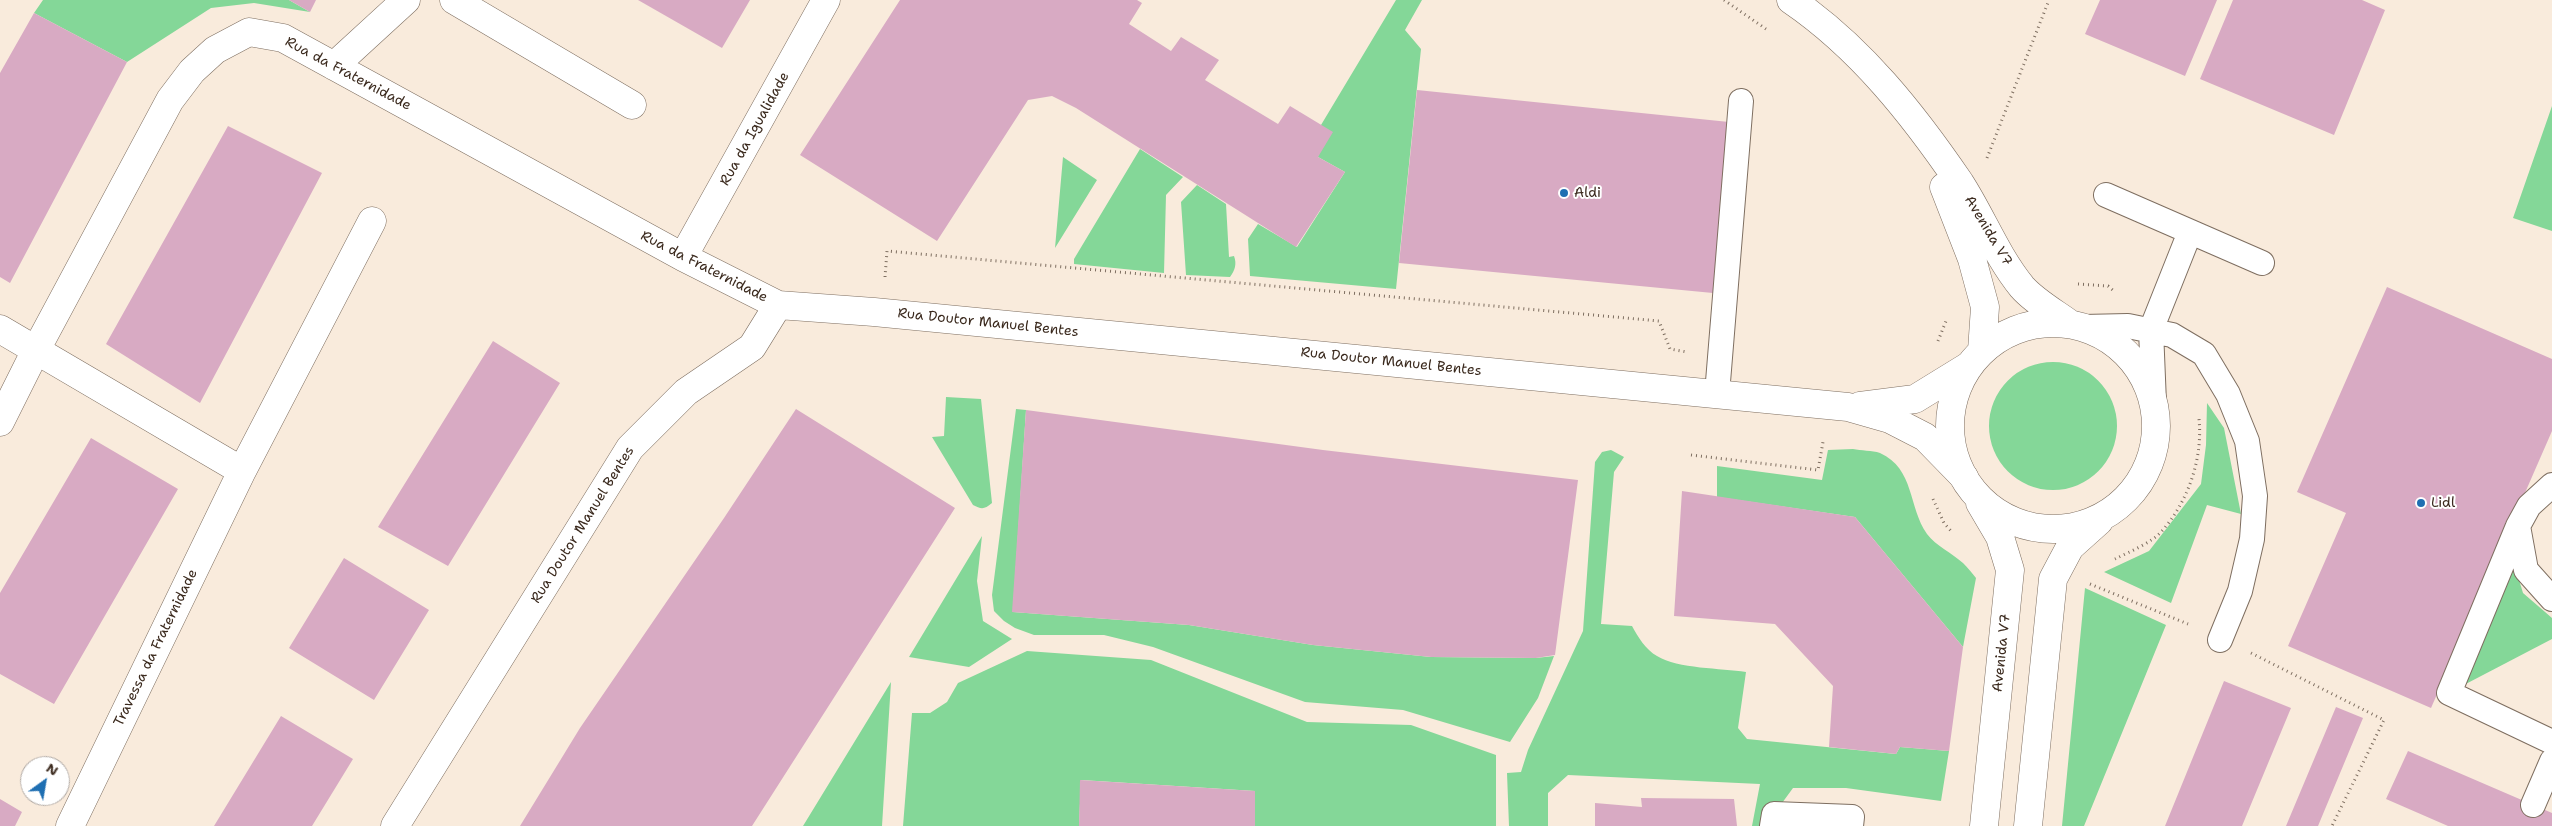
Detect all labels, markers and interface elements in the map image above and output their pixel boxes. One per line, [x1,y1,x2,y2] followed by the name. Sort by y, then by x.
[282,34,414,114] street label: Rua da Fraternidade
[717,69,793,189] street label: Rua da Igualidade
[1574,185,1601,201] place label: Aldi
[1558,187,1570,199] marker: Aldi
[1961,193,2015,269] street label: Avenida V7
[638,228,770,306] street label: Rua da Fraternidade
[897,305,1079,341] street label: Rua Doutor Manuel Bentes
[1300,344,1482,380] street label: Rua Doutor Manuel Bentes
[528,443,638,607] street label: Rua Doutor Manuel Bentes
[2431,495,2455,511] place label: Lidl
[2415,497,2427,509] marker: Lidl
[111,567,201,729] street label: Travessa da Fraternidade
[1990,613,2014,693] street label: Avenida V7
[20,756,70,806] north arrow
[43,759,62,780] text: N

